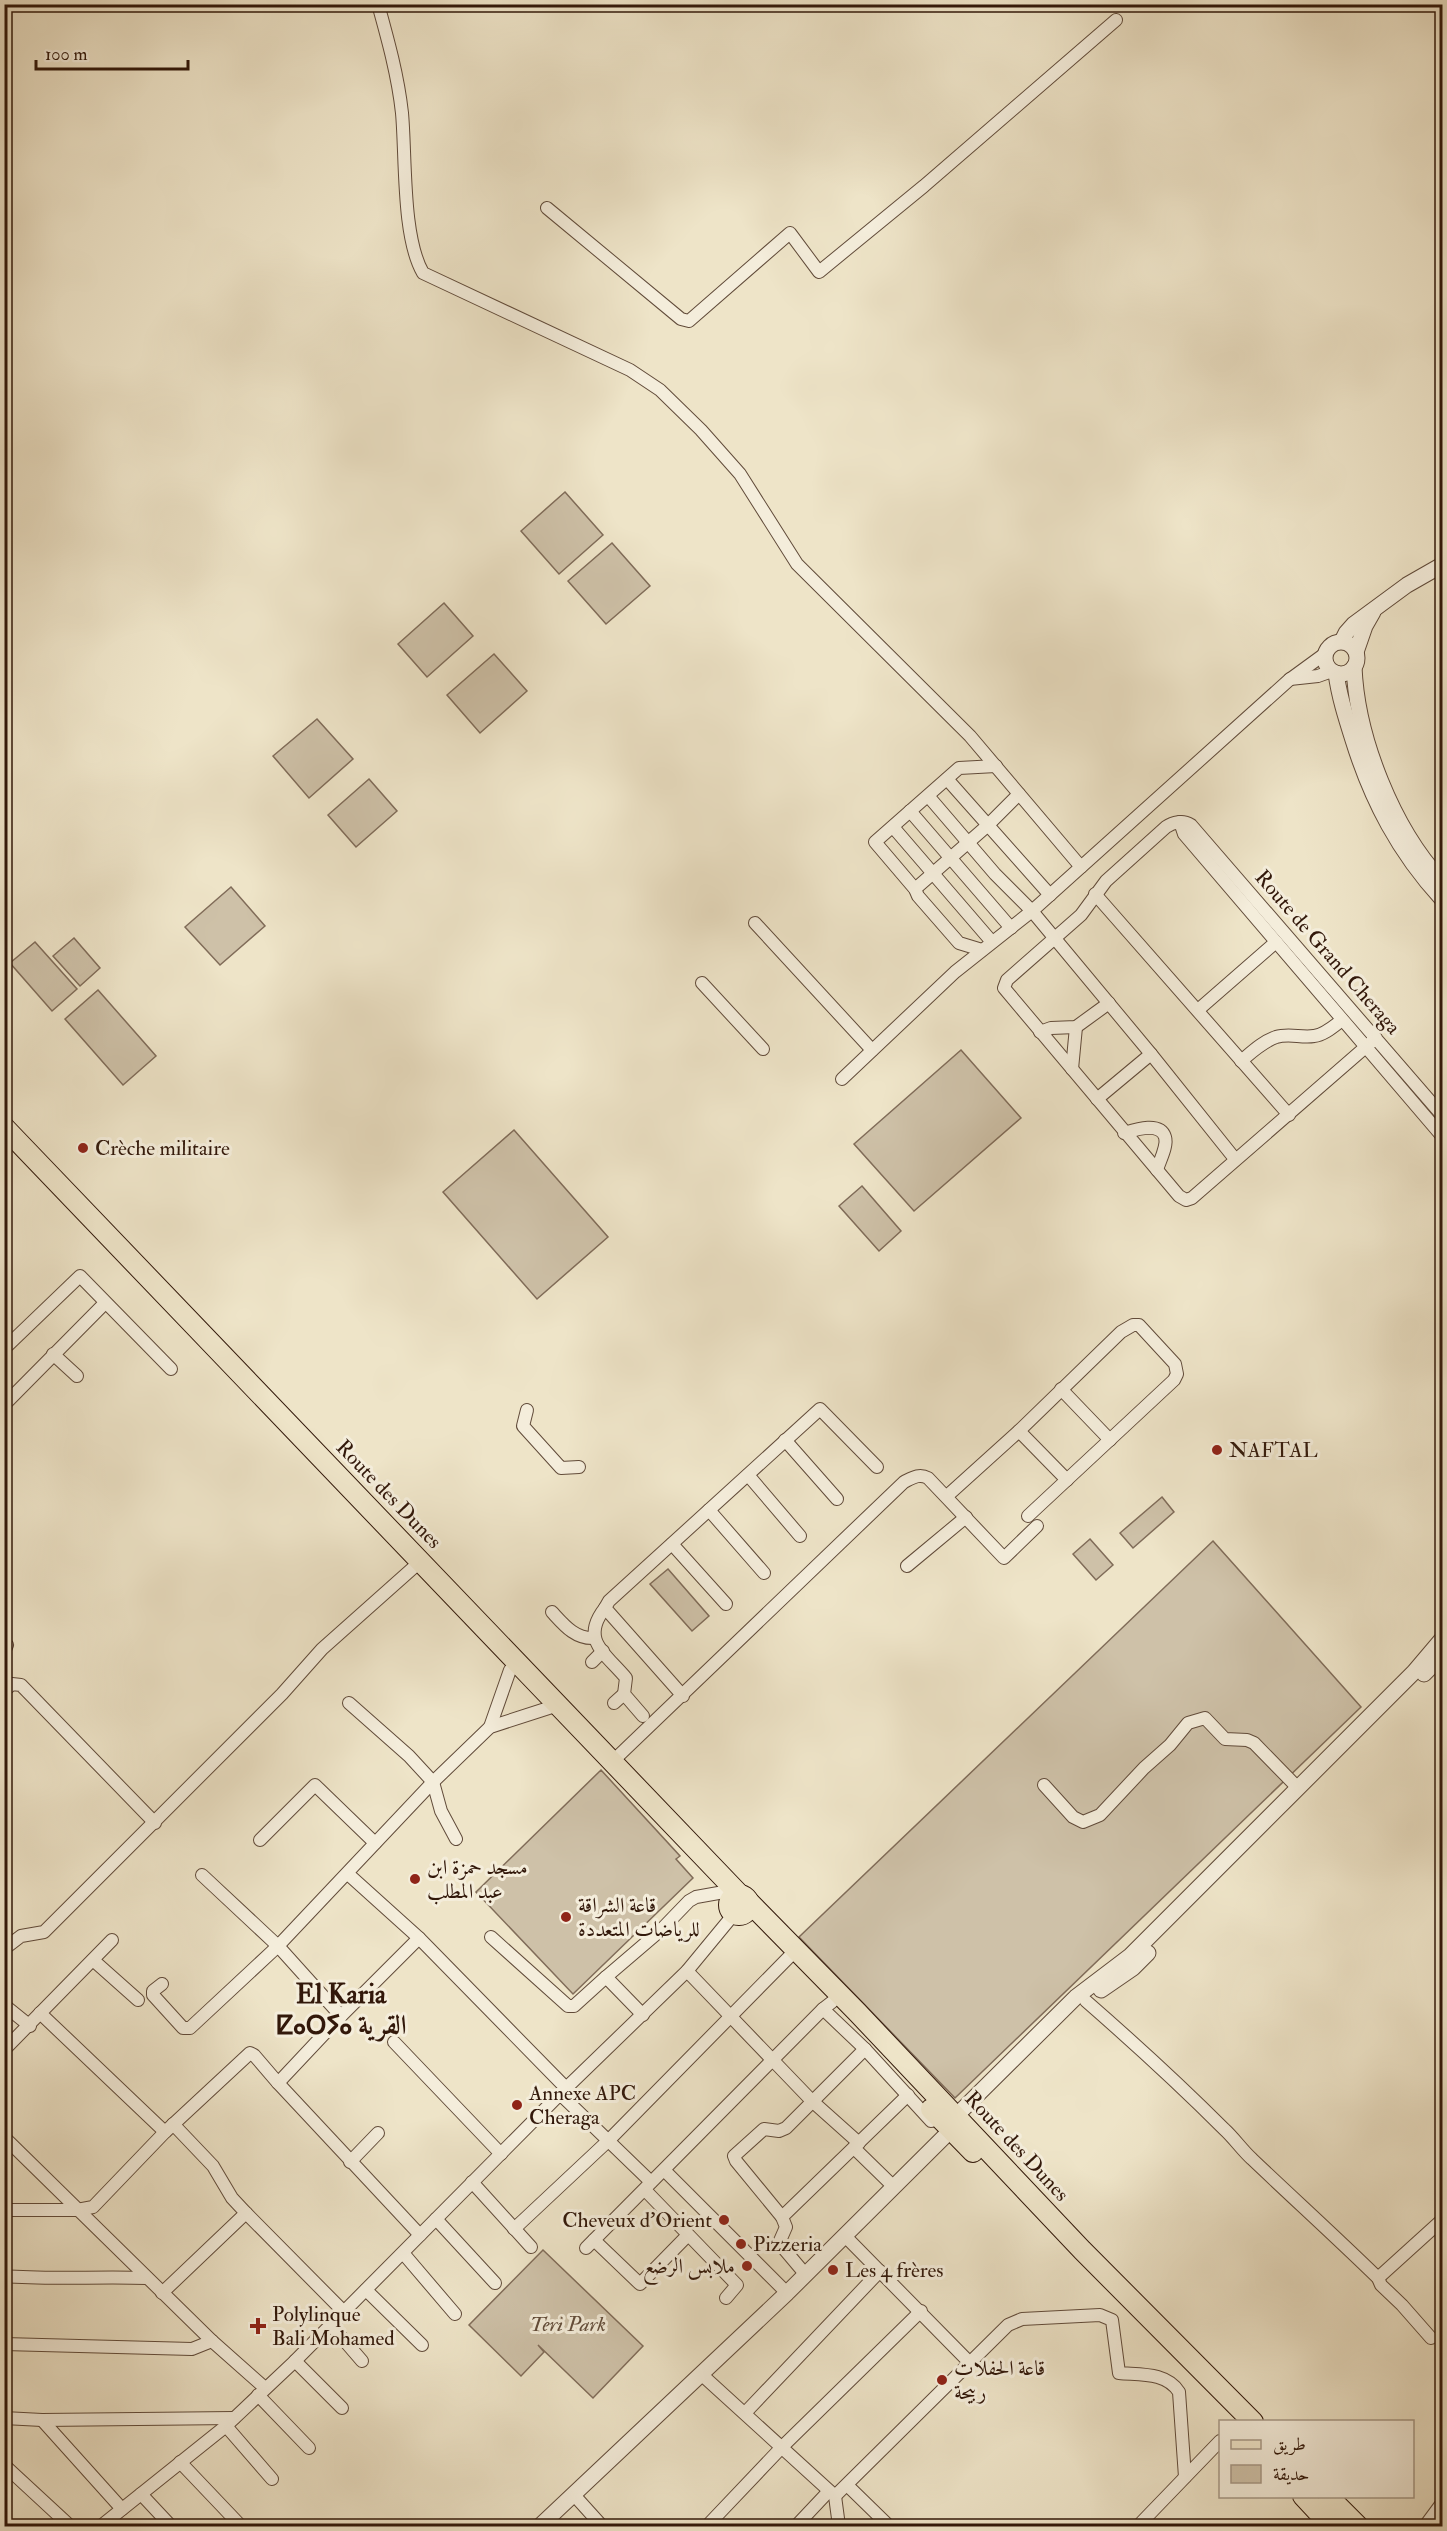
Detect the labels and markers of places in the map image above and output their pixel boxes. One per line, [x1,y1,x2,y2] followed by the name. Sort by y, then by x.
[95,1135,230,1162] place label: Crèche militaire
[76,1141,90,1155] marker: Crèche militaire
[1229,1437,1318,1464] place label: NAFTAL
[1210,1443,1224,1457] marker: NAFTAL
[427,1854,528,1905] place label: مسجد حمزة ابن عبد المطلب
[408,1872,422,1886] marker: مسجد حمزة ابن عبد المطلب
[578,1892,700,1943] place label: قاعة الشراقة للرياضات المتعددة
[559,1910,573,1924] marker: قاعة الشراقة للرياضات المتعددة
[528,2080,636,2131] place label: Annexe APC Cheraga
[510,2098,524,2112] marker: Annexe APC Cheraga
[562,2207,712,2234] place label: Cheveux d'Orient
[717,2213,731,2227] marker: Cheveux d'Orient
[753,2231,822,2258] place label: Pizzeria
[734,2237,748,2251] marker: Pizzeria
[643,2253,735,2285] place label: ملابس الرضع
[845,2257,943,2284] place label: Les 4 frères
[740,2259,754,2273] marker: ملابس الرضع
[826,2263,840,2277] marker: Les 4 frères
[272,2301,395,2352] place label: Polylinque Bali Mohamed
[249,2317,267,2335] marker: Polylinque Bali Mohamed
[954,2355,1045,2406] place label: قاعة الحفلات ربيحة
[935,2373,949,2387] marker: قاعة الحفلات ربيحة

